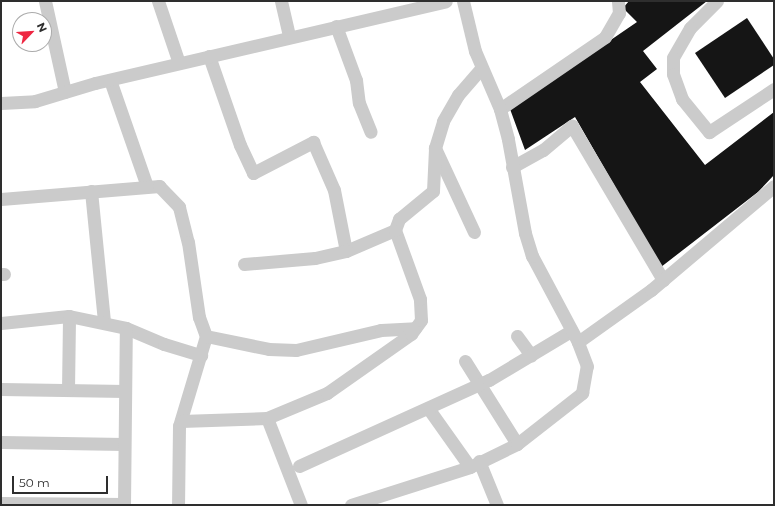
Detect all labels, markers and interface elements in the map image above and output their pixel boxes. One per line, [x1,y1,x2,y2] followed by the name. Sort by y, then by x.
[12,12,52,52] north arrow
[34,20,50,34] text: N
[14,468,110,494] scale bar
[19,475,50,490] text: 50 m

